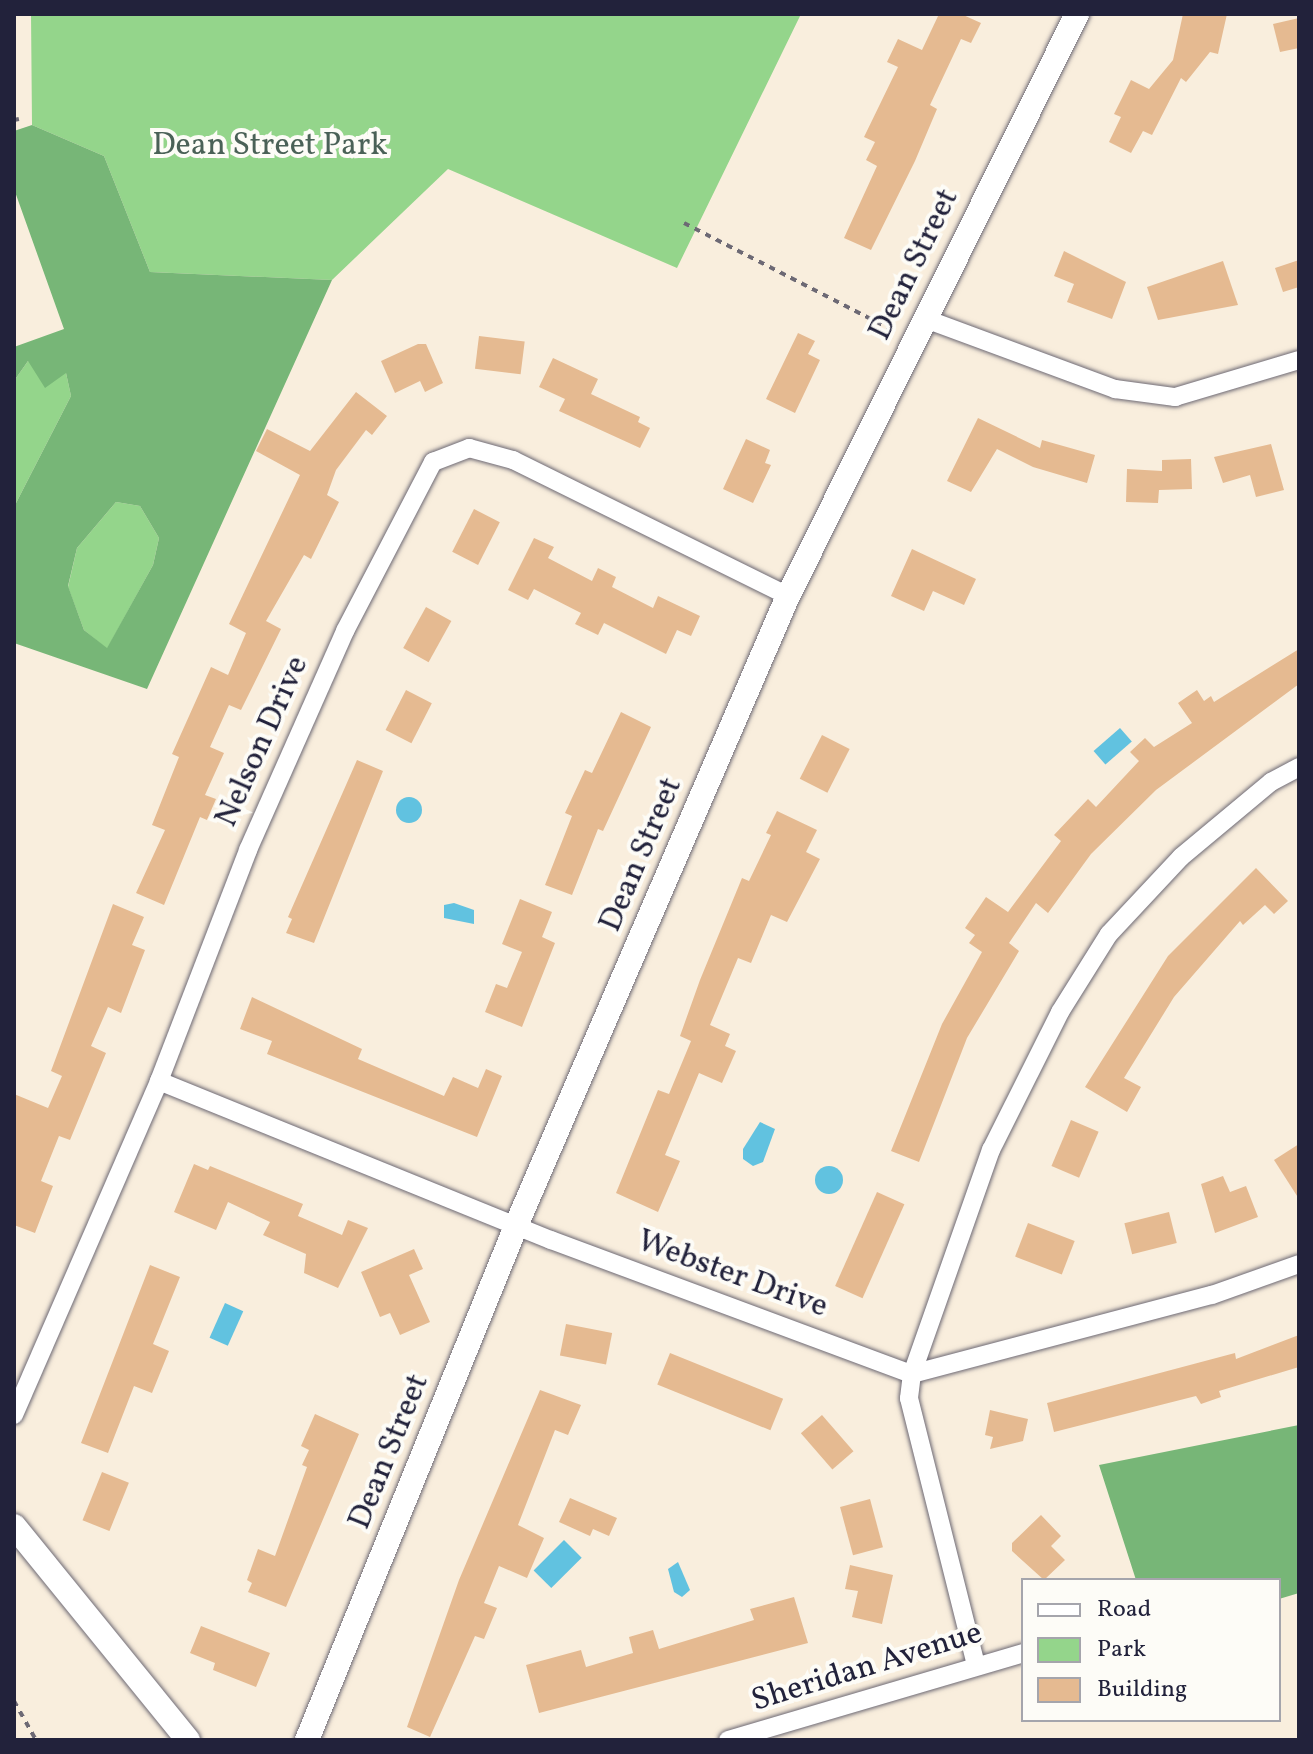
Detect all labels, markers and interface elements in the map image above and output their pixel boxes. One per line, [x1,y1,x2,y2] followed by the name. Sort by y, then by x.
[152,127,388,165] park label: Dean Street Park
[862,183,968,347] street label: Dean Street
[208,651,318,833] street label: Nelson Drive
[592,772,692,938] street label: Dean Street
[631,1223,833,1327] street label: Webster Drive
[342,1369,438,1535] street label: Dean Street
[1021,1578,1281,1722] legend
[1097,1593,1151,1627] text: Road
[747,1615,987,1721] street label: Sheridan Avenue
[1097,1633,1146,1667] text: Park
[1097,1673,1187,1707] text: Building

